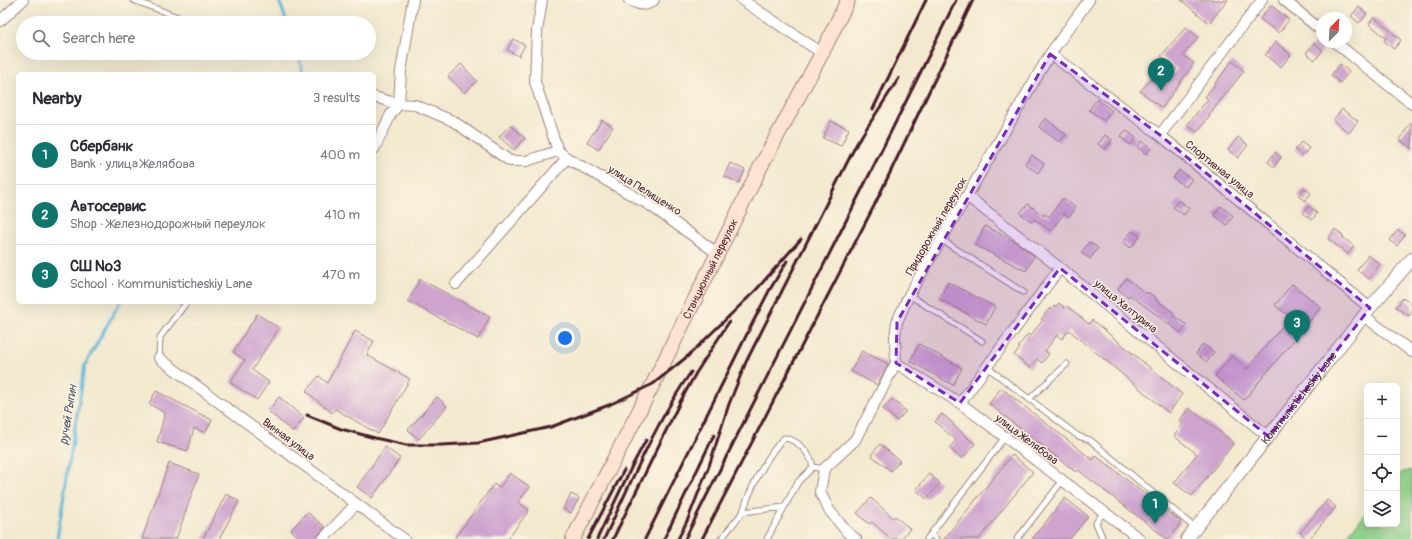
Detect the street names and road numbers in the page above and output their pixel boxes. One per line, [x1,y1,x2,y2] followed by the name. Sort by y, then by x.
[1183,138,1257,201] street label: Спортивная улица
[605,162,684,218] street label: улица Пелищенко
[903,175,970,278] street label: Придорожный переулок
[680,216,741,321] street label: Станционный переулок
[1091,276,1160,336] street label: улица Халтурина
[1259,349,1340,447] street label: Kommunisticheskiy Lane
[992,411,1061,467] street label: улица Желябова
[260,416,317,463] street label: Винная улица

